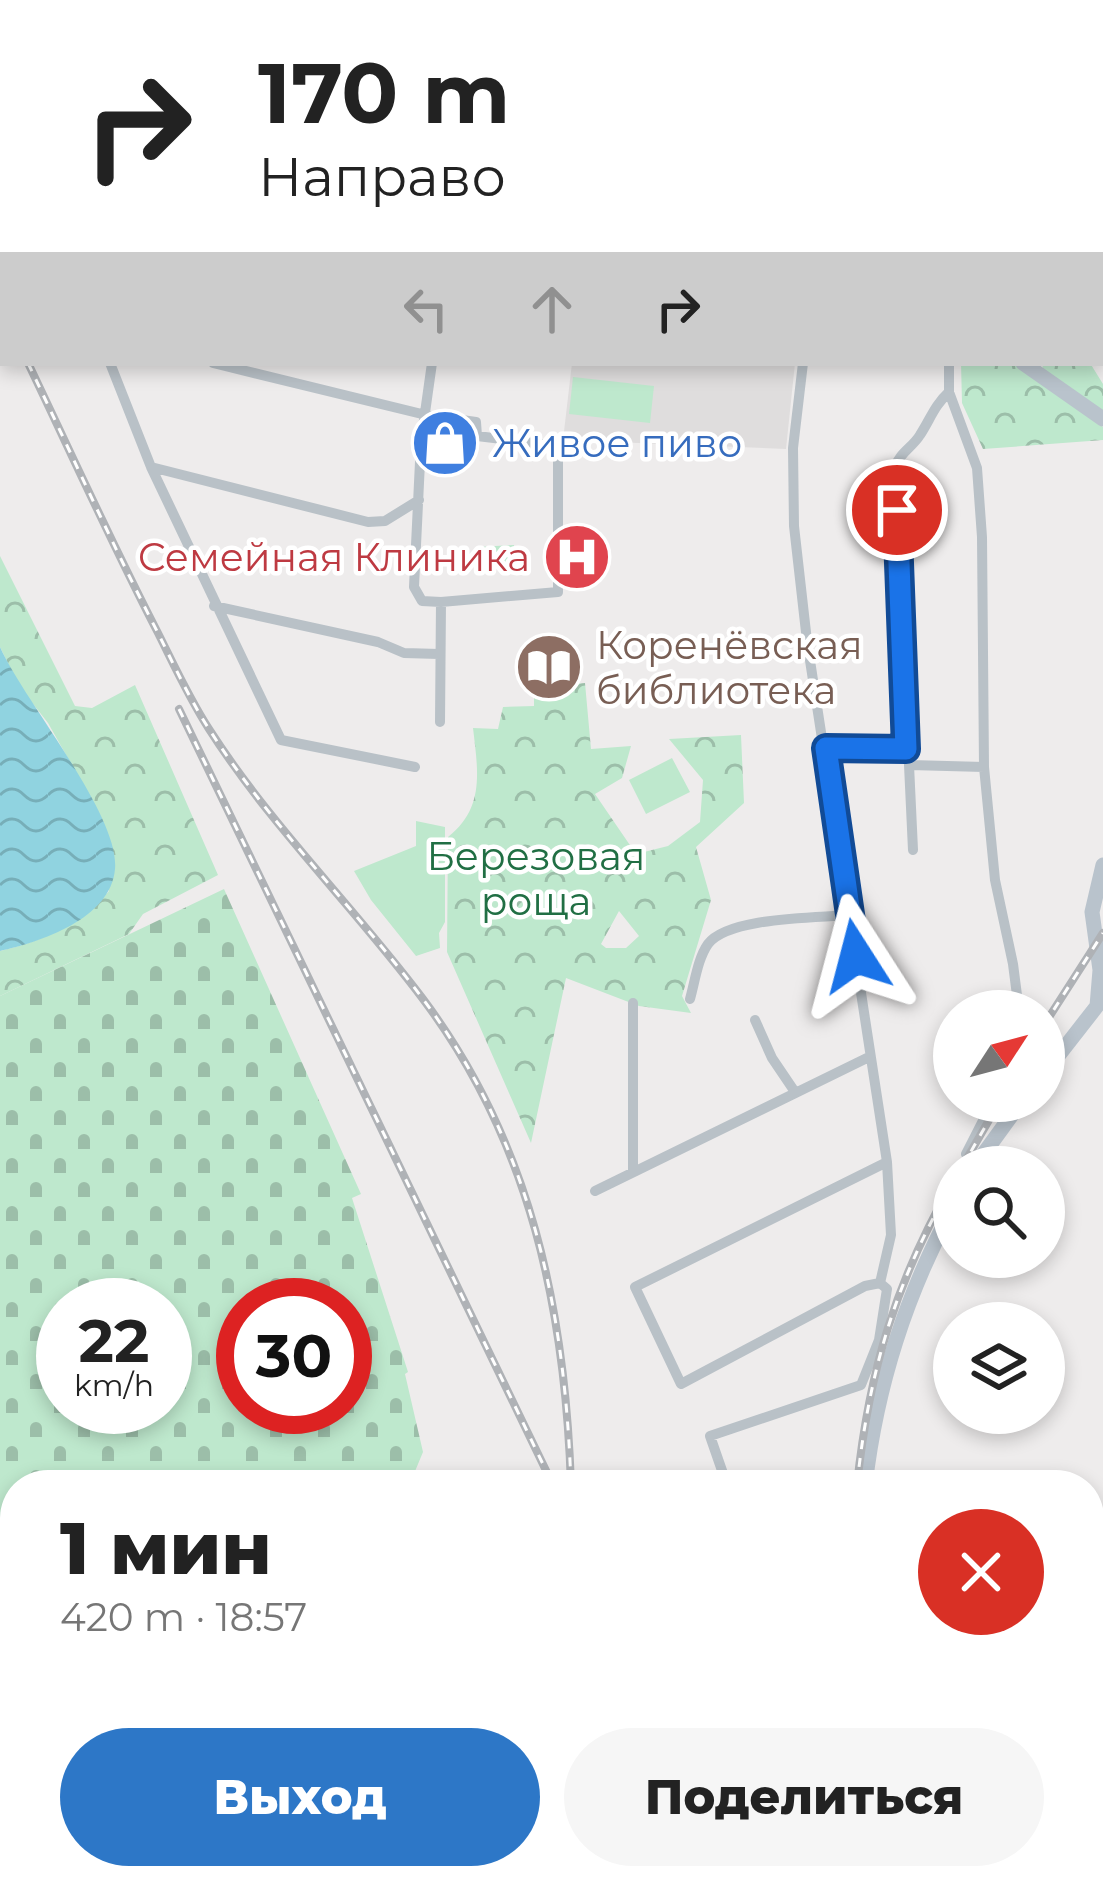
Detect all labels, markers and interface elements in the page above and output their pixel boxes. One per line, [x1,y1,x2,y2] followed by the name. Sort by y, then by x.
[258,42,510,144] text: 170 m
[60,48,216,204] icon: right
[258,144,506,210] text: Направо
[393,276,459,342] icon: left
[519,276,585,342] icon: ahead
[645,276,711,342] icon: right
[410,408,480,478] shop icon: Живое пиво
[492,419,742,467] place label: Живое пиво
[846,459,948,561] pin
[864,477,930,543] icon: arrive
[542,522,612,592] hospital icon: Семейная Клиника
[138,533,530,581] place label: Семейная Клиника
[596,621,863,714] place label: Коренёвская библиотека
[514,632,584,702] library icon: Коренёвская библиотека
[427,832,646,925] park label: Березовая роща
[793,893,919,1019] position arrow
[933,990,1065,1122] north arrow
[933,990,1065,1434] map controls
[933,1146,1065,1278] button: search
[216,1278,372,1434] speed limit sign: 30
[933,1302,1065,1434] button: layers
[79,1304,149,1377] text: 22
[74,1367,154,1404] text: km/h
[60,1504,272,1592] text: 1 мин
[918,1509,1044,1635] button: close
[60,1593,307,1641] text: 420 m · 18:57
[60,1728,540,1866] button: Выход
[564,1728,1044,1866] button: Поделиться

